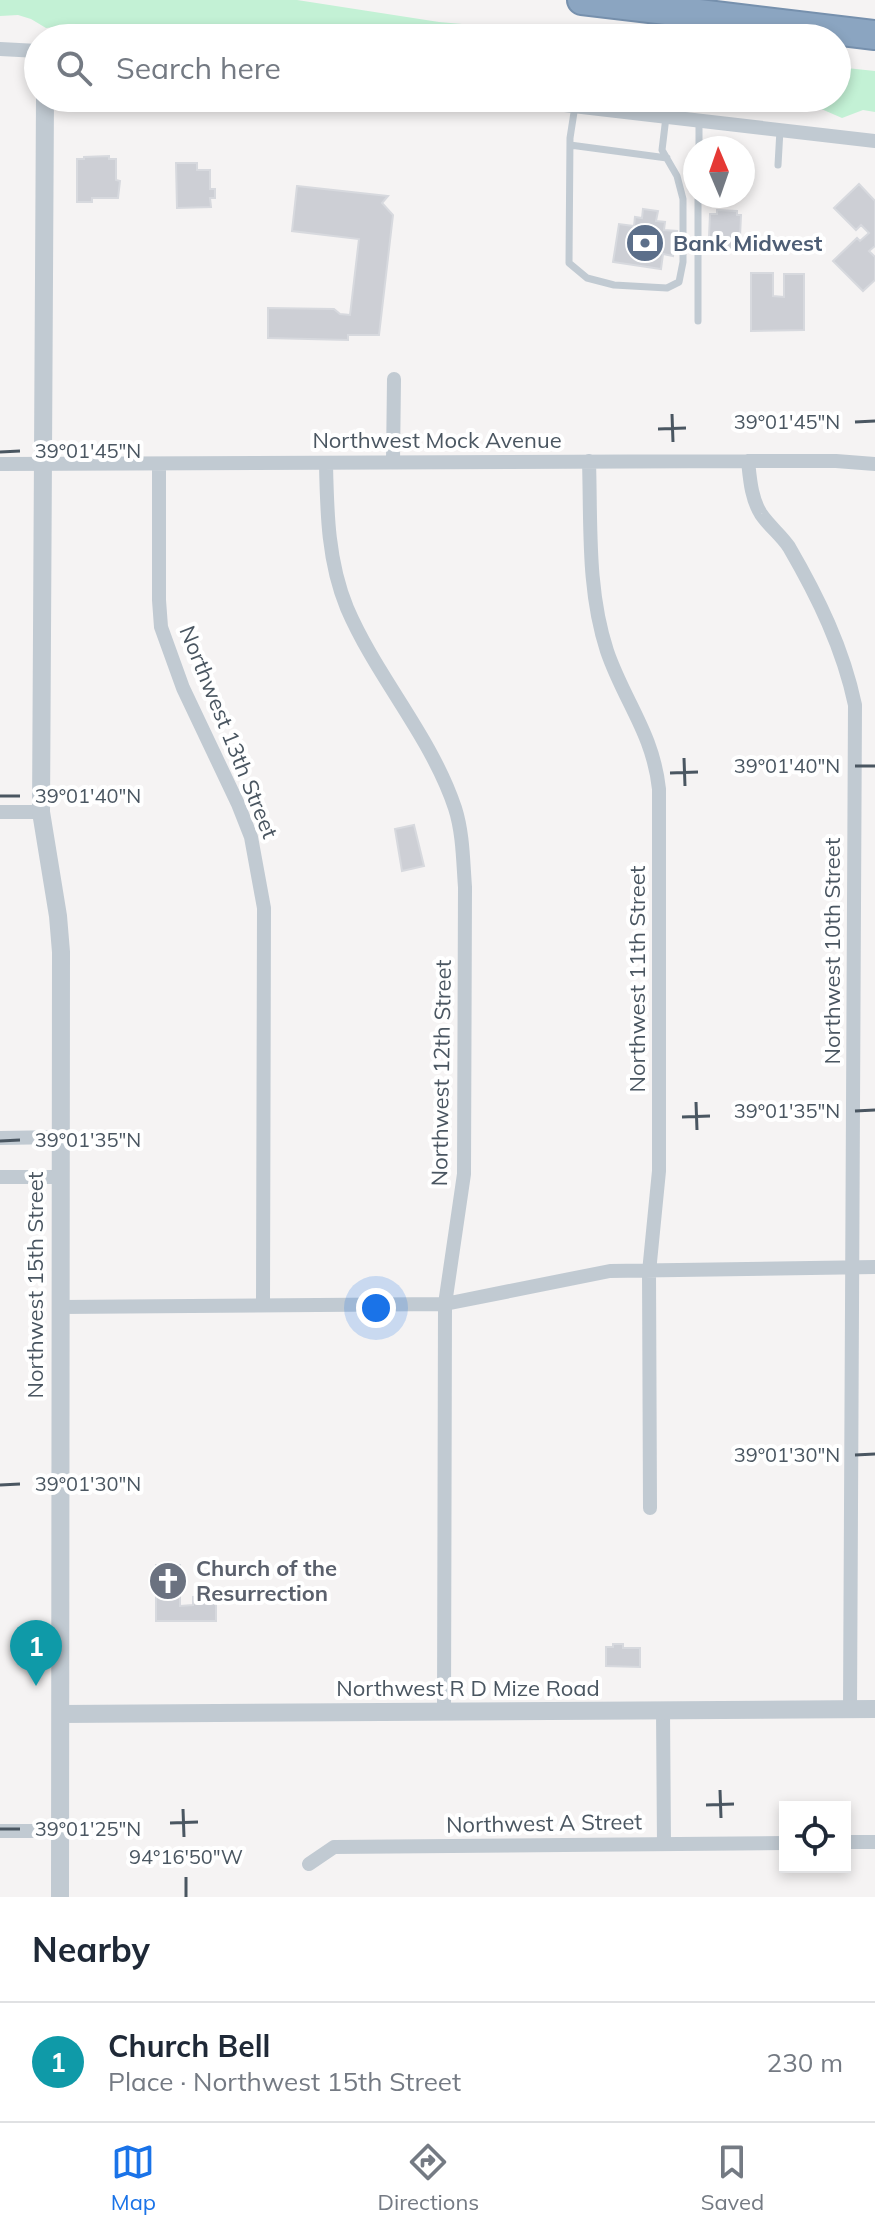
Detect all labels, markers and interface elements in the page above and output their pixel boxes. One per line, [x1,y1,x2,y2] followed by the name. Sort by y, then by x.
[24,24,851,112] search box
[52,46,96,90] icon: search
[116,49,281,87] text: Search here
[683,136,755,208] north arrow
[624,222,666,264] bank icon: Bank Midwest
[673,229,822,257] place label: Bank Midwest
[734,409,840,434] text: 39°01'45"N
[312,426,562,454] street label: Northwest Mock Avenue
[35,438,141,463] text: 39°01'45"N
[174,622,285,843] street label: Northwest 13th Street
[734,753,840,778] text: 39°01'40"N
[35,783,141,808] text: 39°01'40"N
[818,837,846,1064] street label: Northwest 10th Street
[623,865,651,1092] street label: Northwest 11th Street
[425,959,457,1187] street label: Northwest 12th Street
[734,1098,840,1123] text: 39°01'35"N
[35,1127,141,1152] text: 39°01'35"N
[21,1171,49,1398] street label: Northwest 15th Street
[356,1288,396,1328] your location
[734,1442,840,1467] text: 39°01'30"N
[35,1471,141,1496] text: 39°01'30"N
[196,1554,337,1607] place label: Church of the Resurrection
[147,1560,189,1602] church icon: Church of the Resurrection
[10,1620,62,1686] pin: 1
[336,1674,600,1702] street label: Northwest R D Mize Road
[779,1801,851,1873] map controls
[779,1801,851,1873] button: locate
[446,1807,643,1839] street label: Northwest A Street
[35,1816,141,1841] text: 39°01'25"N
[129,1844,243,1869] text: 94°16'50"W
[32,1928,150,1971] text: Nearby
[108,2027,270,2065] text: Church Bell
[50,2046,66,2079] text: 1
[767,2046,843,2079] text: 230 m
[108,2065,461,2098] text: Place · Northwest 15th Street
[111,2140,156,2216] tab: Map
[378,2140,479,2216] tab: Directions
[701,2140,764,2216] tab: Saved

